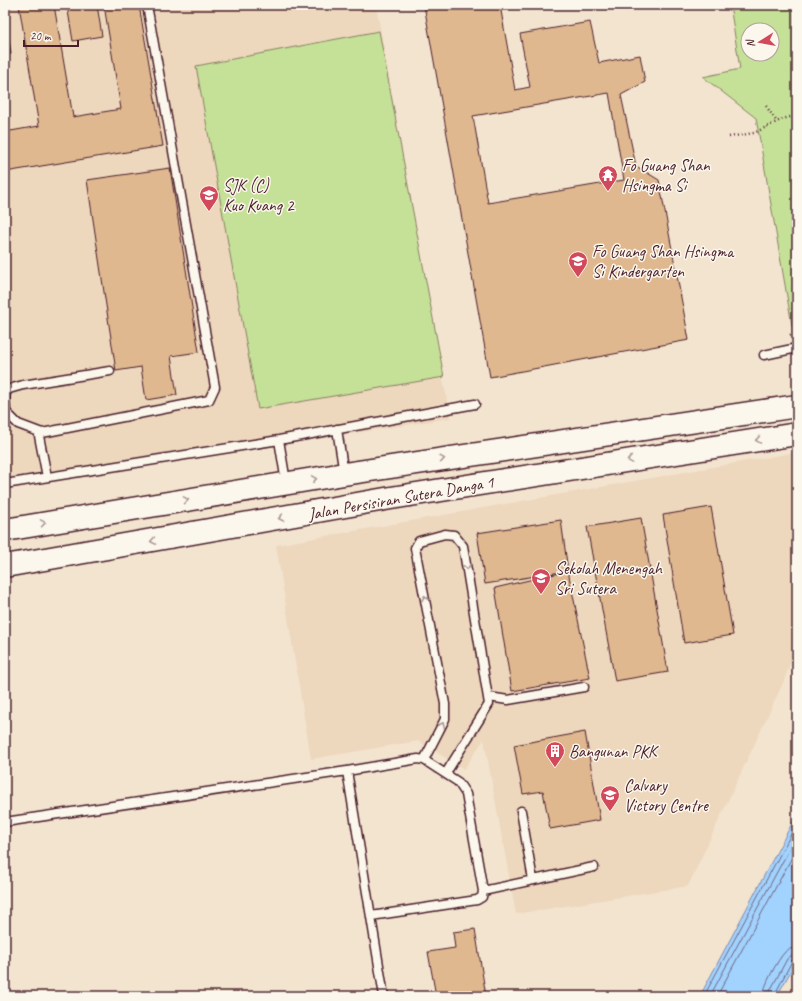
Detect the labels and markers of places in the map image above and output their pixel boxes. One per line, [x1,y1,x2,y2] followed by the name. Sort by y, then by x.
[622,155,711,196] place label: Fo Guang Shan Hsingma Si
[597,164,619,192] temple icon: Fo Guang Shan Hsingma Si
[223,175,295,216] place label: SJK (C) Kuo Kuang 2
[198,184,220,212] school or university icon: SJK (C) Kuo Kuang 2
[592,241,735,282] place label: Fo Guang Shan Hsingma Si Kindergarten
[567,250,589,278] school or university icon: Fo Guang Shan Hsingma Si Kindergarten
[555,558,663,599] place label: Sekolah Menengah Sri Sutera
[530,567,552,595] school or university icon: Sekolah Menengah Sri Sutera
[544,740,566,768] building icon: Bangunan PKK
[569,741,659,762] place label: Bangunan PKK
[624,775,709,816] place label: Calvary Victory Centre
[599,784,621,812] school or university icon: Calvary Victory Centre

